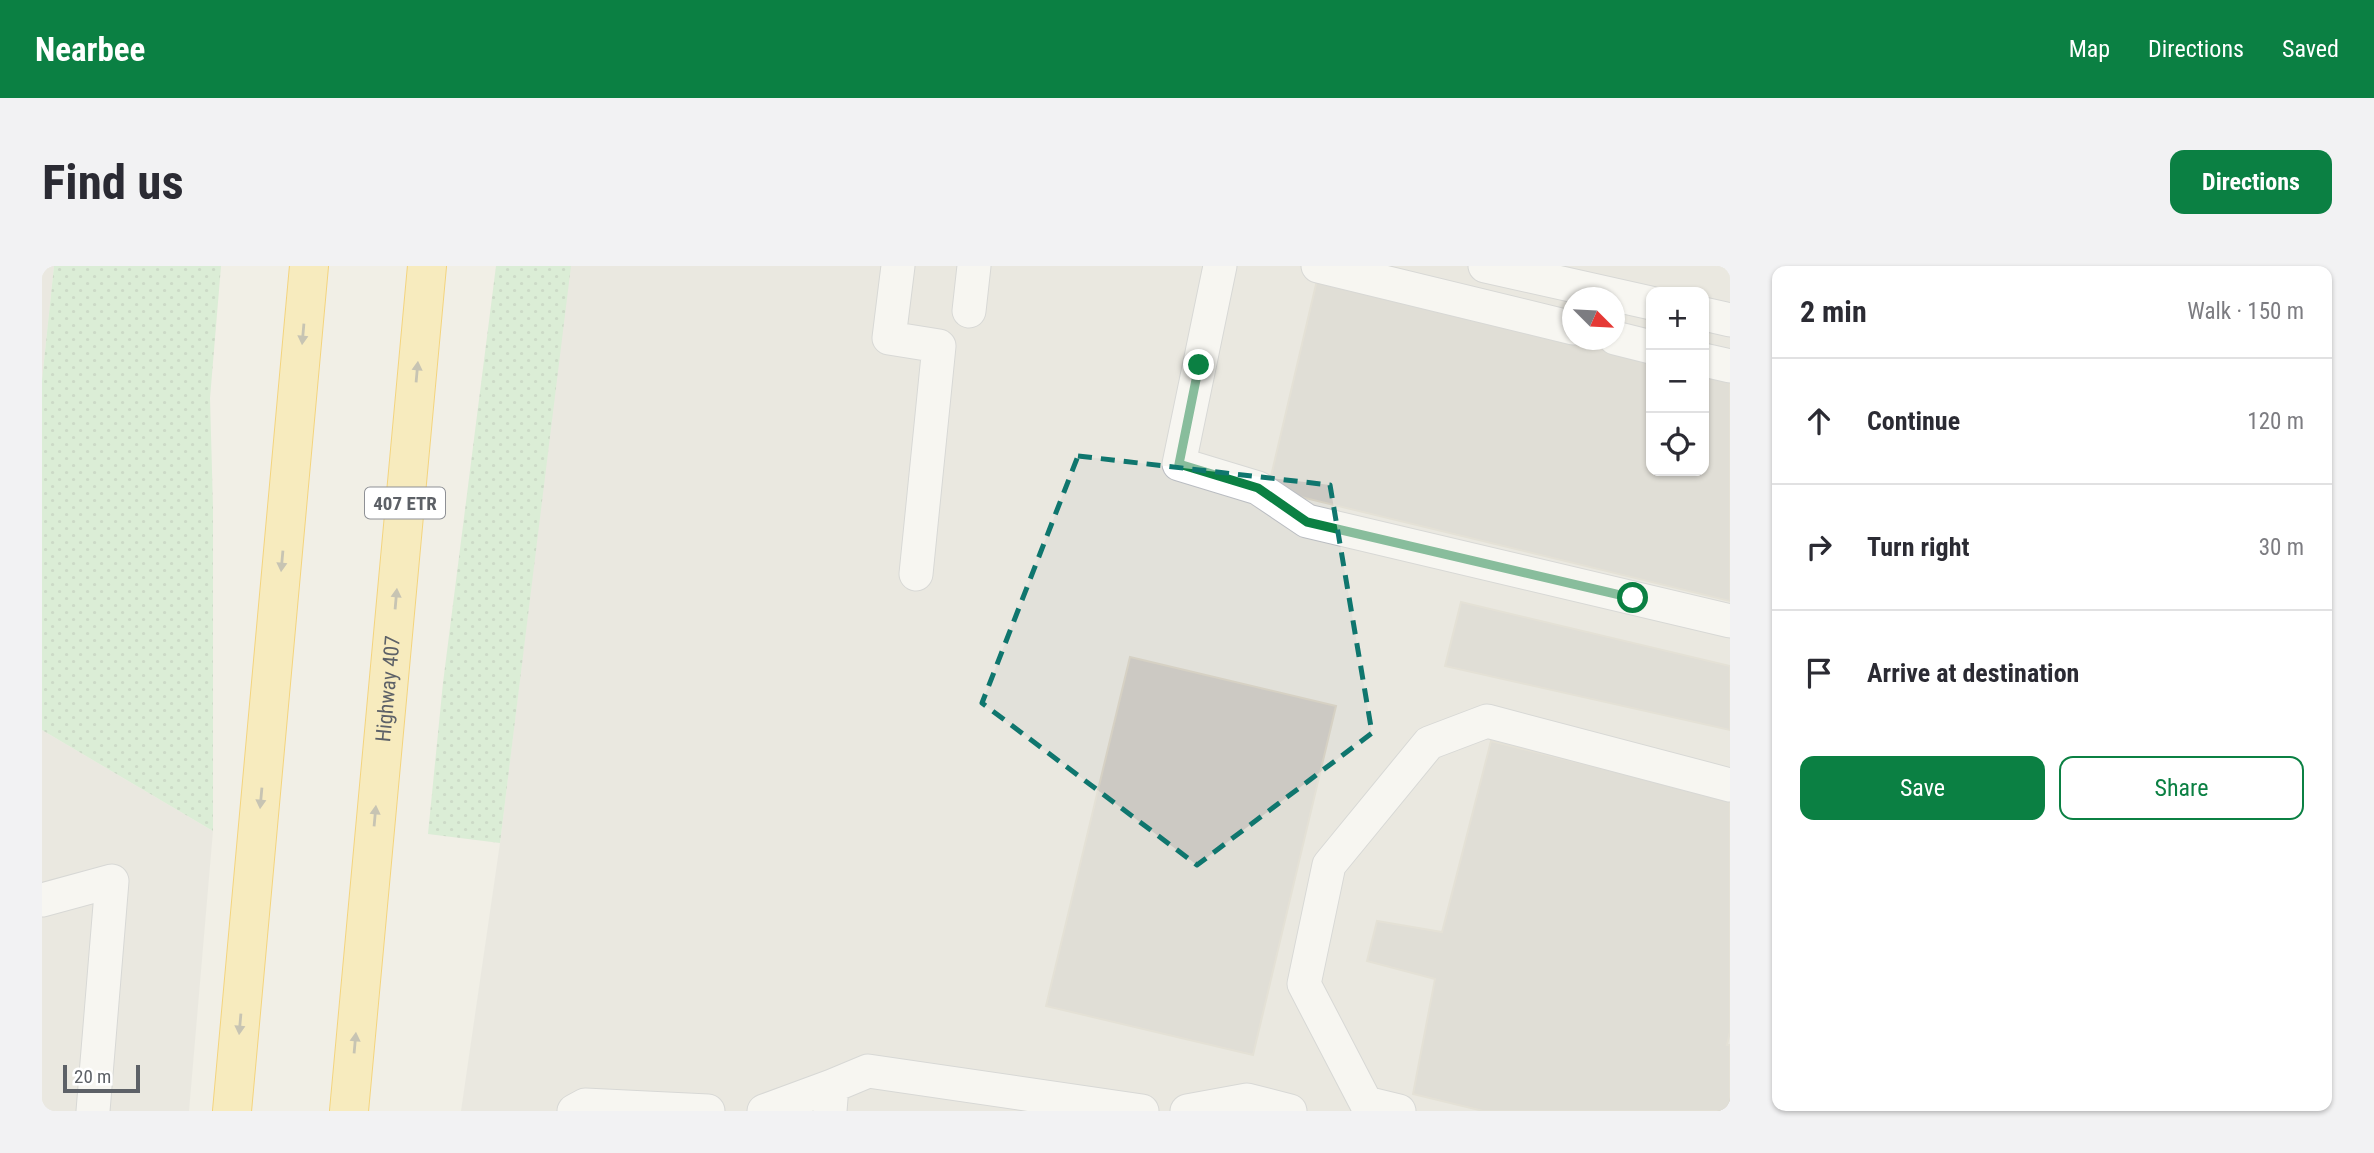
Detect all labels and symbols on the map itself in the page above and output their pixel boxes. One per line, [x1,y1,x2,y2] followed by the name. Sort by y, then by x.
[1562,287,1625,350] north arrow
[297,323,308,345] one-way arrow
[1183,349,1214,380] route end
[412,361,423,383] one-way arrow
[365,487,445,518] road number: 407 ETR
[276,550,287,572] one-way arrow
[1617,582,1648,613] route start
[391,587,402,609] one-way arrow
[371,635,405,743] street label: Highway 407
[255,787,266,809] one-way arrow
[370,805,381,827] one-way arrow
[234,1013,245,1035] one-way arrow
[350,1032,361,1054] one-way arrow
[63,1062,140,1094] scale bar

